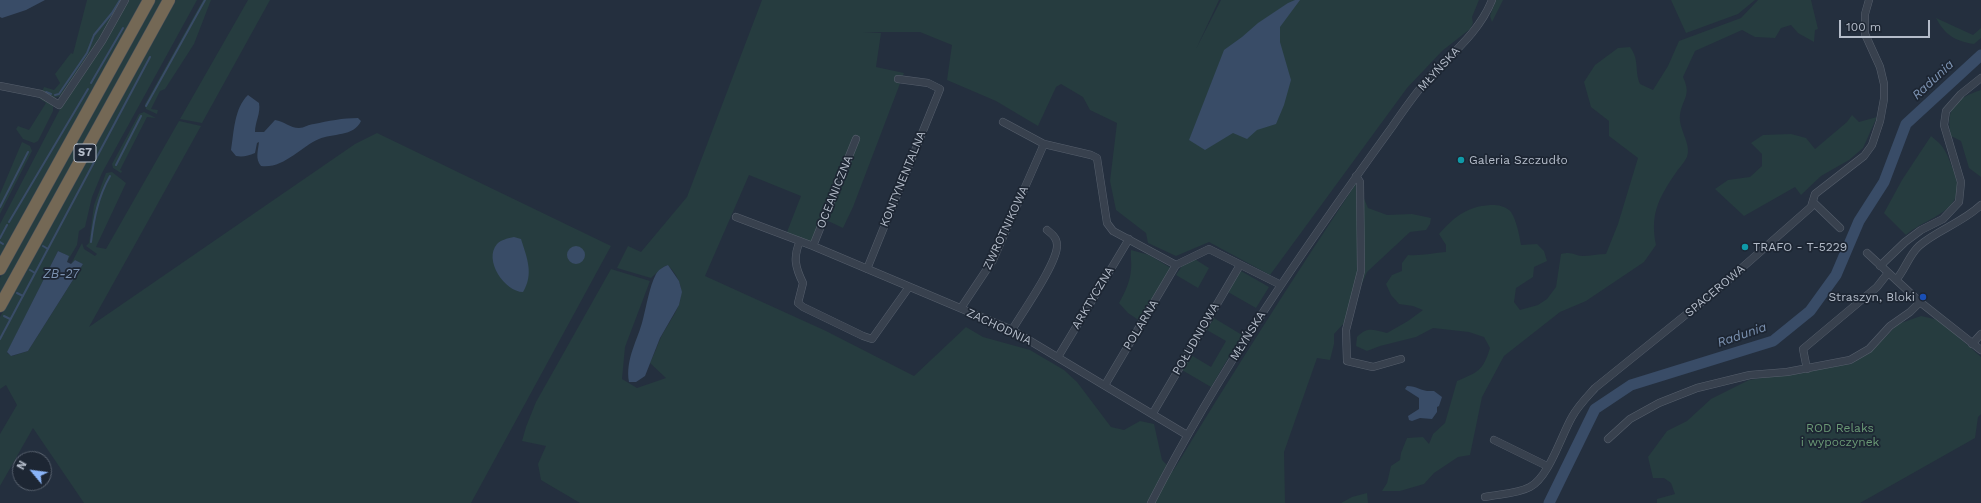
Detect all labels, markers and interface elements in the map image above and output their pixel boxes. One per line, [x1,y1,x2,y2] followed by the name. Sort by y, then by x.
[1841,12,1932,38] scale bar
[1846,20,1881,34] text: 100 m
[1415,44,1463,94] street label: MŁYŃSKA
[1909,57,1957,103] water label: Radunia
[877,129,929,229] street label: KONTYNENTALNA
[74,144,96,162] road number: S7
[814,153,856,231] street label: OCEANICZNA
[1469,153,1568,167] place label: Galeria Szczudło
[1456,155,1466,165] marker: Galeria Szczudło
[980,184,1032,272] street label: ZWROTNIKOWA
[1753,240,1847,254] place label: TRAFO - T-5229
[1740,242,1750,252] marker: TRAFO - T-5229
[1682,262,1748,320] street label: SPACEROWA
[1069,264,1117,332] street label: ARKTYCZNA
[43,266,79,282] water label: ZB-27
[1828,290,1915,304] place label: Straszyn, Bloki
[1918,292,1928,302] marker: Straszyn, Bloki
[1120,297,1162,353] street label: POLARNA
[1170,300,1222,378] street label: POŁUDNIOWA
[964,306,1034,348] street label: ZACHODNIA
[1227,309,1269,363] street label: MŁYŃSKA
[1715,319,1769,351] water label: Radunia
[1801,421,1879,449] park label: ROD Relaks i wypoczynek
[12,451,52,491] north arrow
[14,459,30,472] text: N

